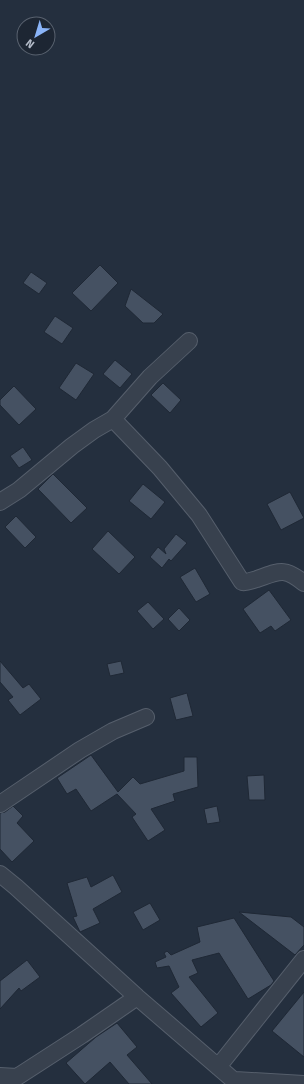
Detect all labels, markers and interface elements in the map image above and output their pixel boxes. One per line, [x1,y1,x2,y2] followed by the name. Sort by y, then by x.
[16,16,56,56] north arrow
[23,36,37,51] text: N

